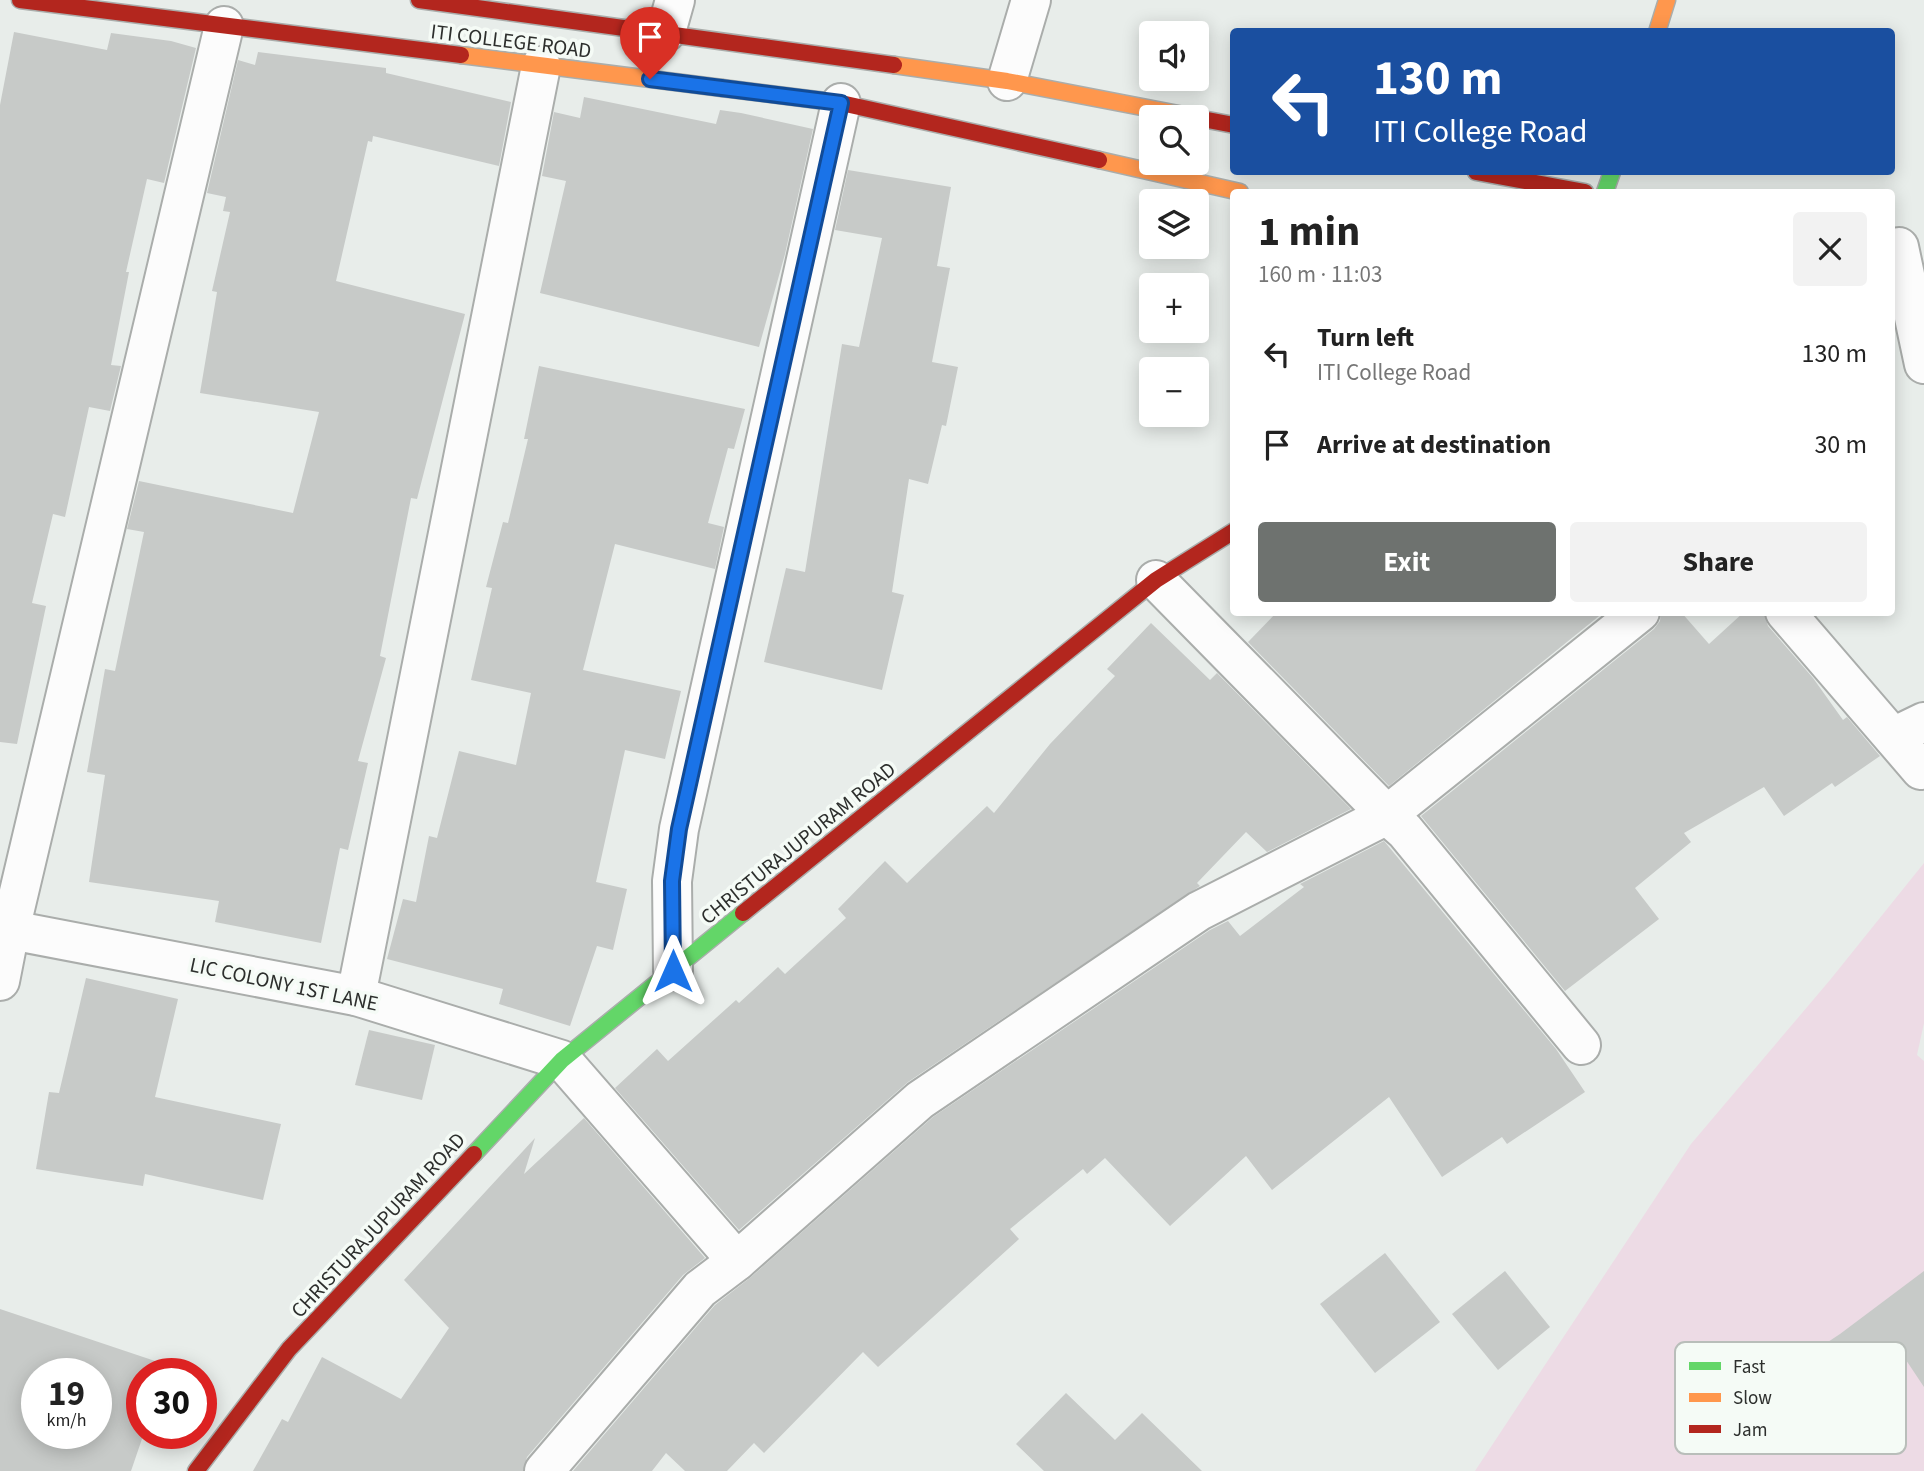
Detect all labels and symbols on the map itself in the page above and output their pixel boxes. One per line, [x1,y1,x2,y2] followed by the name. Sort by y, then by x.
[620,7,680,79] pin
[429,16,593,66] street label: ITI COLLEGE ROAD
[694,755,902,931] street label: CHRISTURAJUPURAM ROAD
[636,934,710,1008] position arrow
[187,949,381,1019] street label: LIC COLONY 1ST LANE
[284,1126,472,1324] street label: CHRISTURAJUPURAM ROAD
[1675,1342,1906,1454] legend
[1733,1354,1766,1381] text: Fast
[126,1358,217,1449] speed limit sign: 30
[1733,1385,1772,1412] text: Slow
[1733,1417,1767,1444] text: Jam

